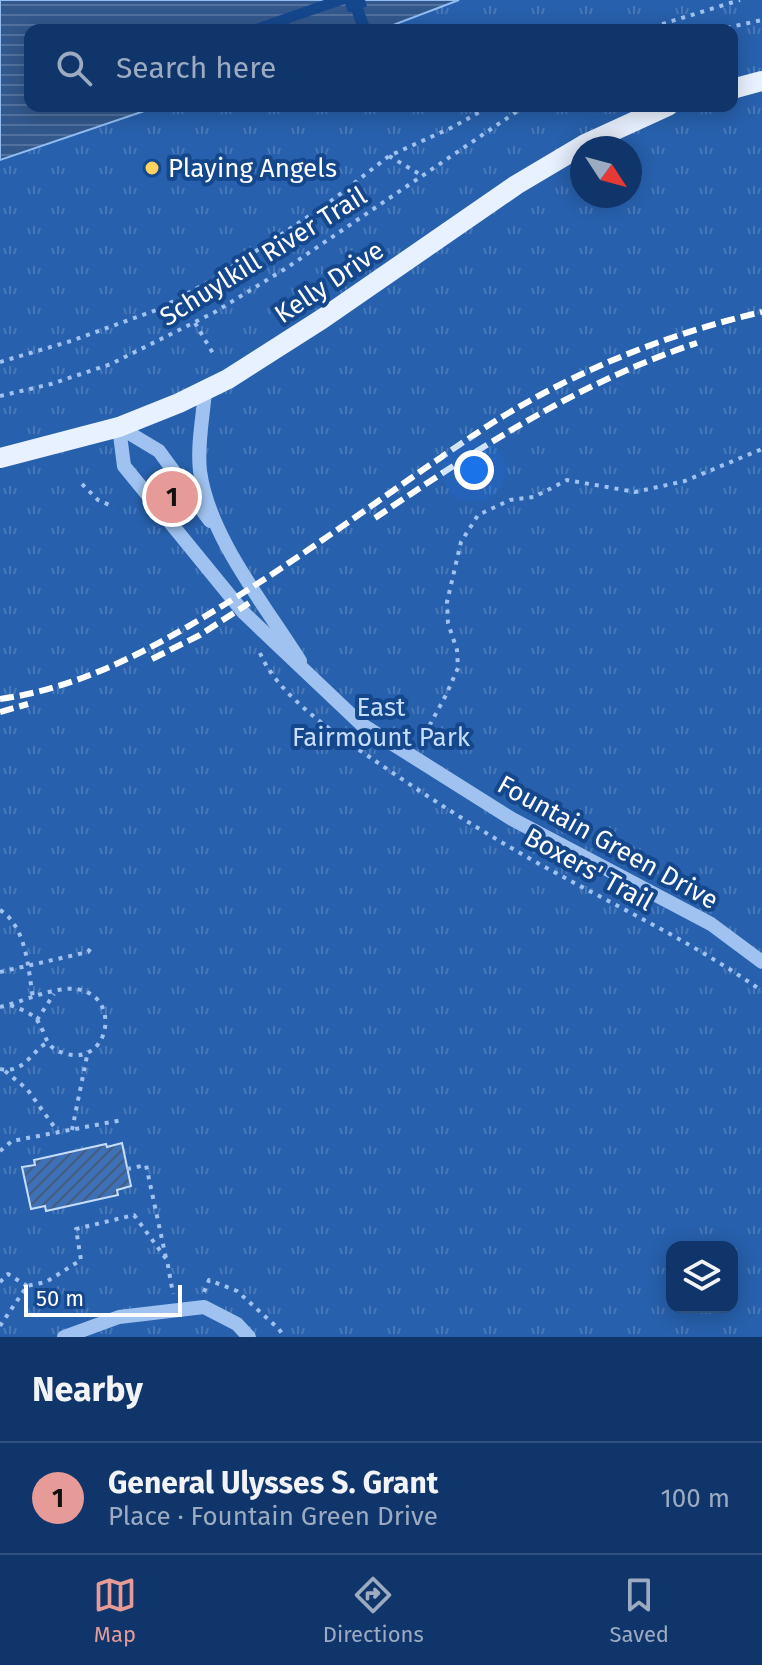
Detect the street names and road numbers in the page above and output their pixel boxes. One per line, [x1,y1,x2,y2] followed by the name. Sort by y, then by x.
[154,180,373,333] street label: Schuylkill River Trail
[269,235,390,330] street label: Kelly Drive
[492,769,723,916] street label: Fountain Green Drive
[519,821,659,918] street label: Boxers' Trail

